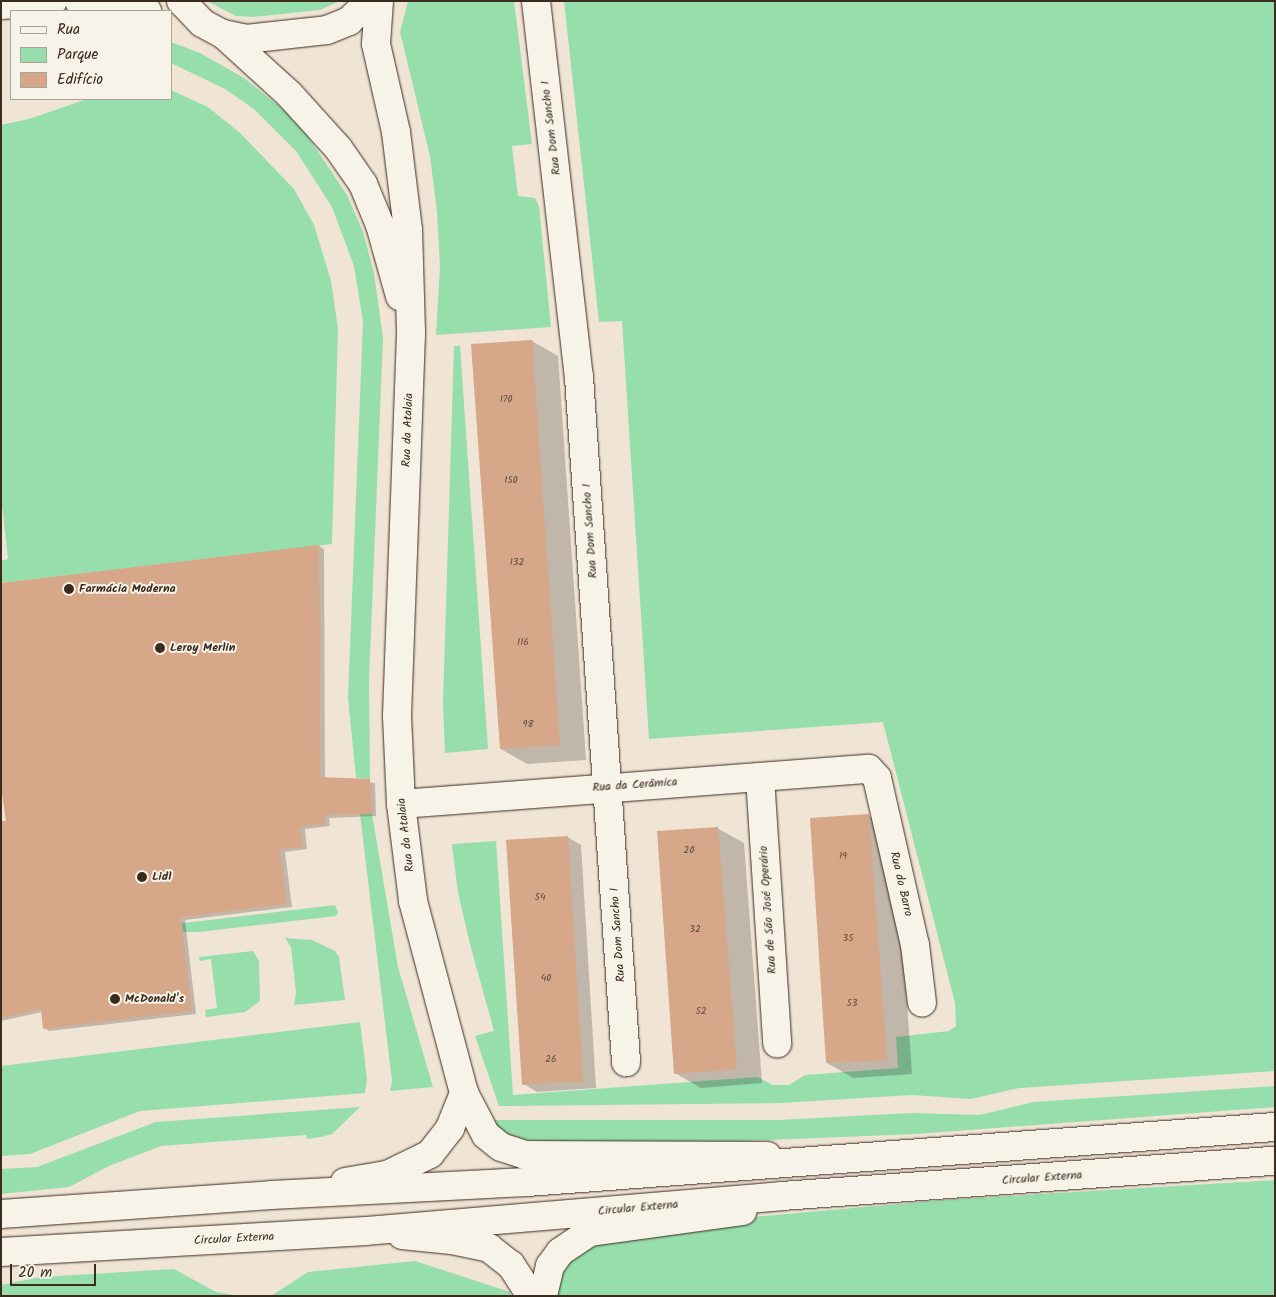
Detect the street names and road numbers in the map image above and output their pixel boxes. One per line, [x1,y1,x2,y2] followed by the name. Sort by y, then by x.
[538,80,564,176] street label: Rua Dom Sancho I
[400,393,416,467] street label: Rua da Atalaia
[580,483,600,579] street label: Rua Dom Sancho I
[592,775,678,795] street label: Rua da Cerâmica
[394,797,418,873] street label: Rua da Atalaia
[756,845,780,975] street label: Rua de São José Operário
[887,850,915,918] street label: Rua do Barro
[608,887,628,983] street label: Rua Dom Sancho I
[1001,1168,1083,1188] street label: Circular Externa
[597,1197,679,1219] street label: Circular Externa
[193,1230,275,1248] street label: Circular Externa

